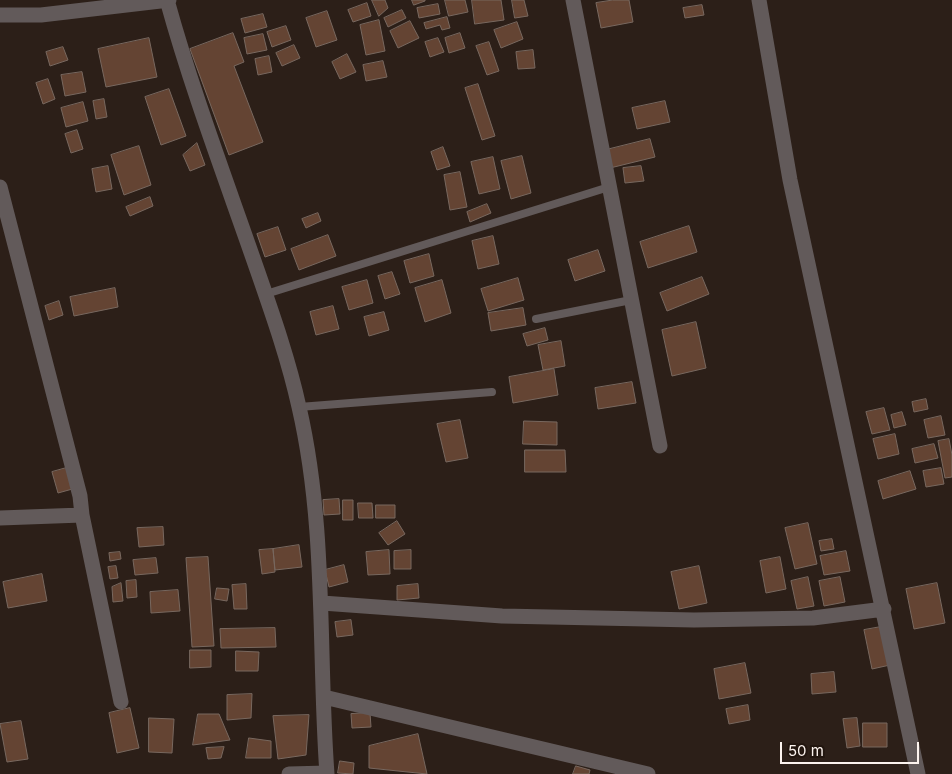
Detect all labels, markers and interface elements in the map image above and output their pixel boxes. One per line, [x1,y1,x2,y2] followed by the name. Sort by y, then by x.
[782,732,921,764] scale bar
[788,741,824,760] text: 50 m

